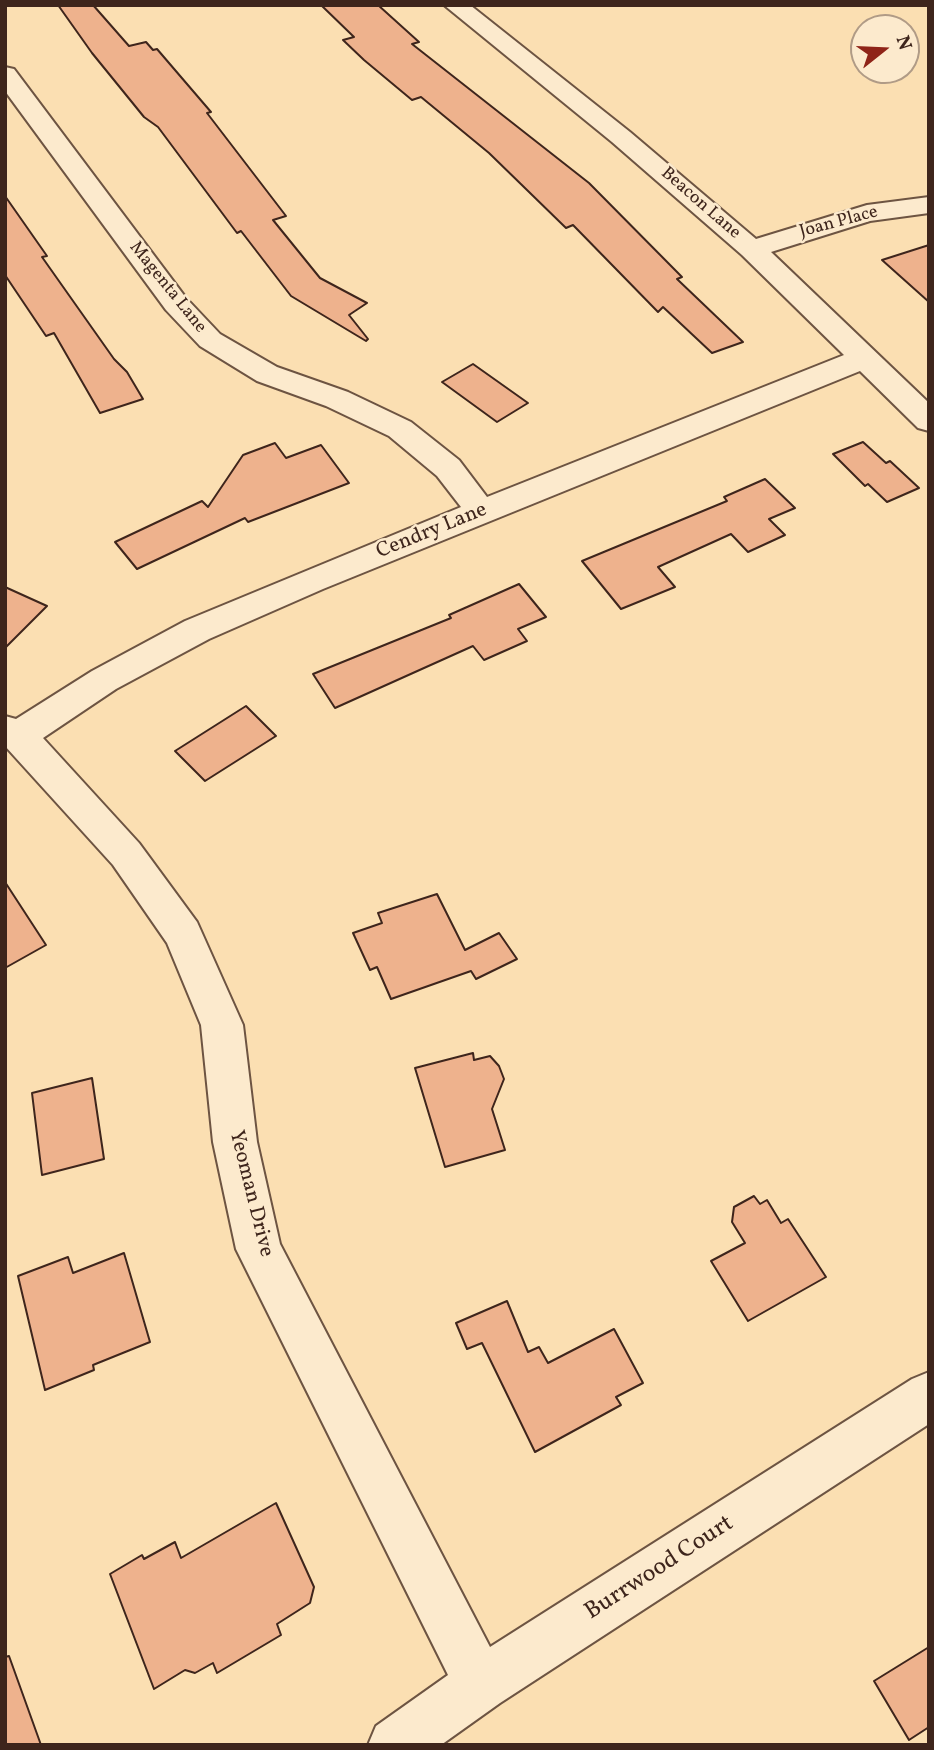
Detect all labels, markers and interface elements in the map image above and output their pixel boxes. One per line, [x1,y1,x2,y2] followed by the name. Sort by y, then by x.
[850,14,920,84] north arrow
[889,33,918,54] text: N
[656,163,744,245] street label: Beacon Lane
[797,202,881,244] street label: Joan Place
[124,238,210,338] street label: Magenta Lane
[373,498,491,566] street label: Cendry Lane
[222,1128,278,1260] street label: Yeoman Drive
[580,1510,740,1628] street label: Burrwood Court

